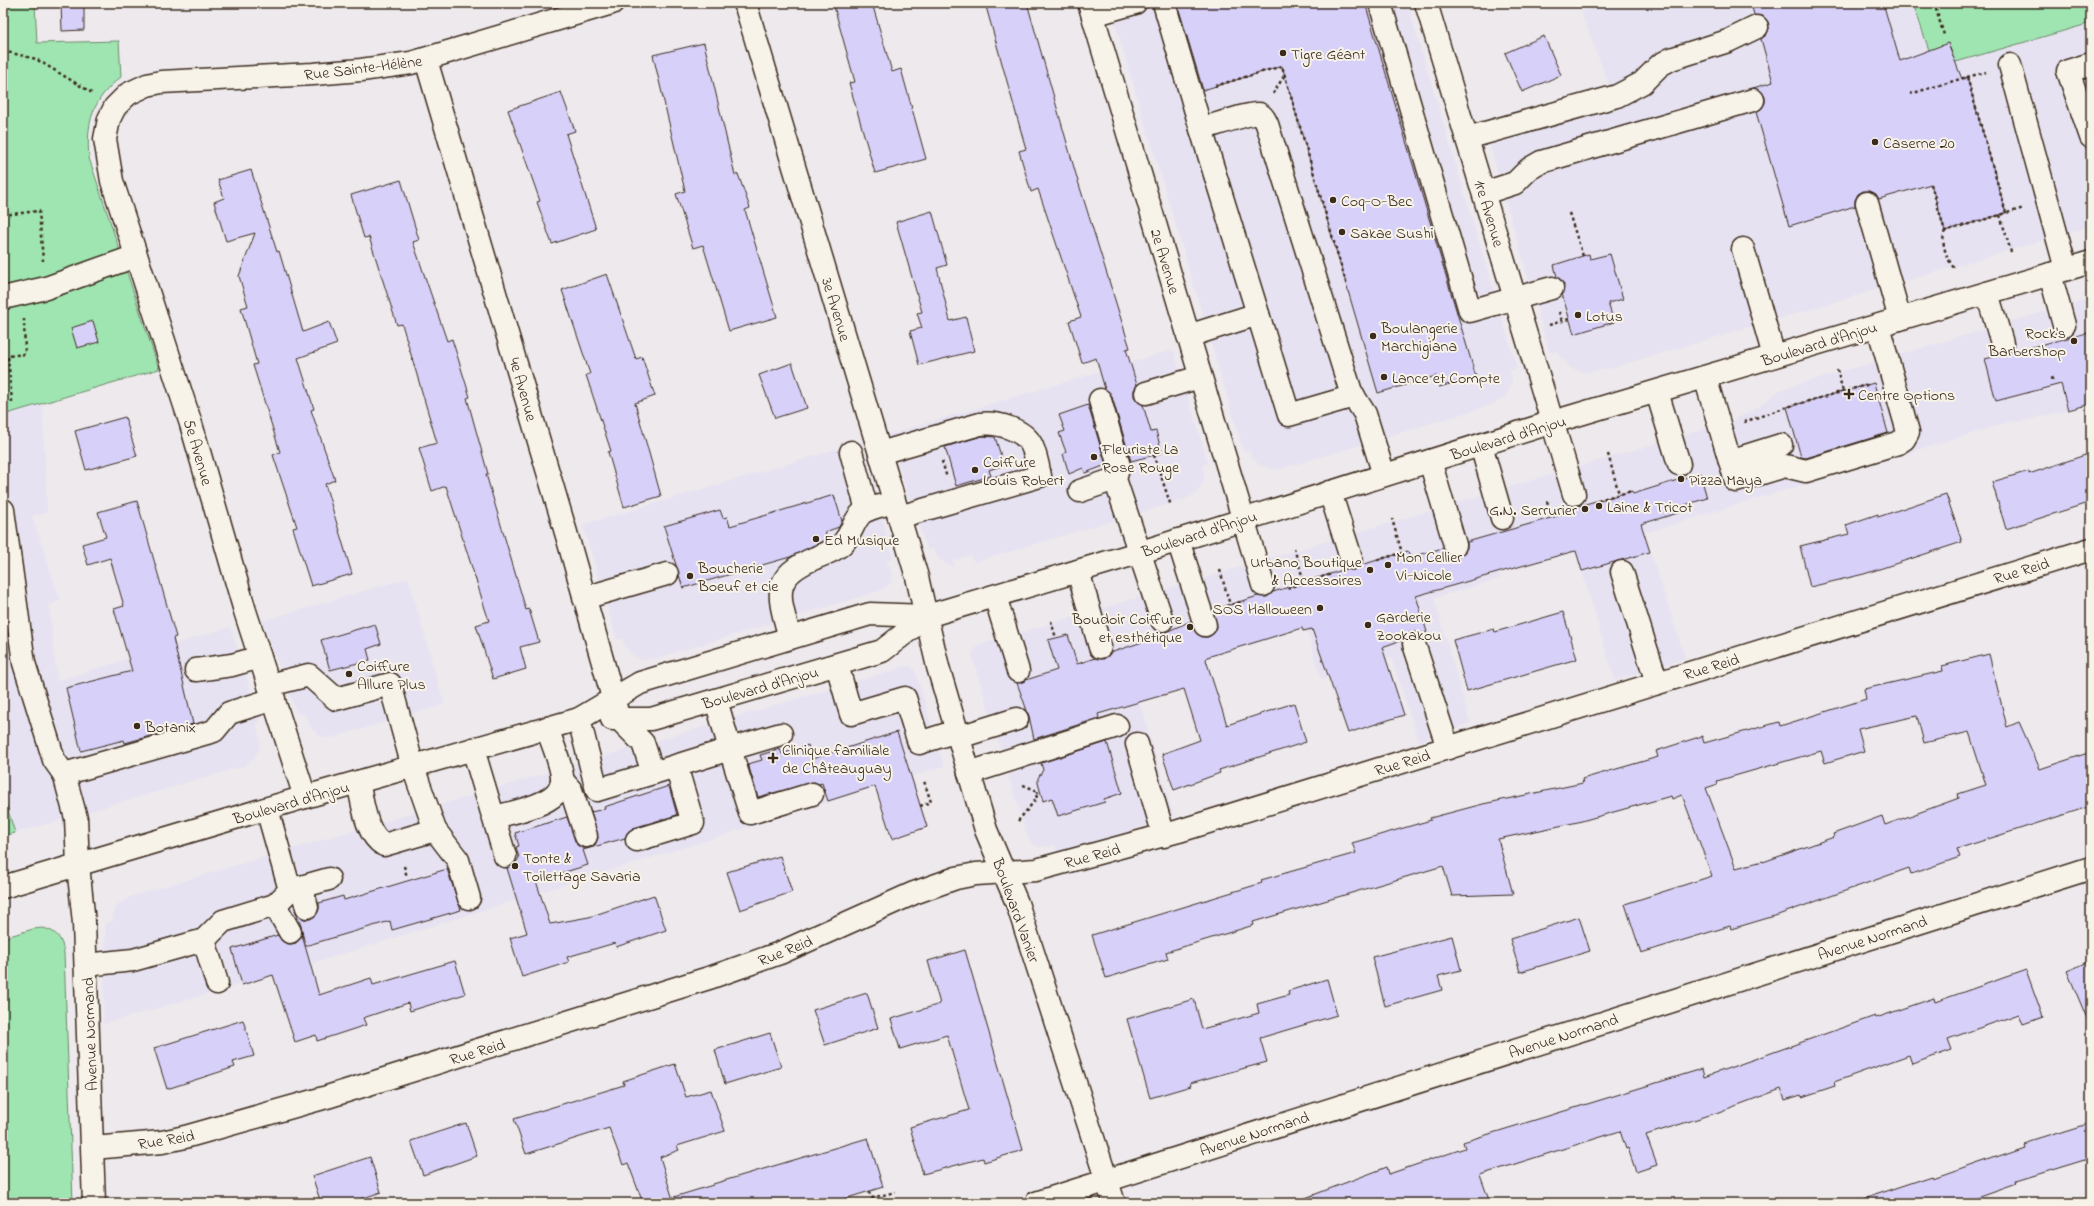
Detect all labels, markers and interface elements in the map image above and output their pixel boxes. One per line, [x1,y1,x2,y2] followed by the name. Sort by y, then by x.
[1291,43,1366,67] place label: Tigre Géant
[1278,48,1288,58] marker: Tigre Géant
[303,50,424,88] street label: Rue Sainte-Hélène
[1883,132,1955,156] place label: Caserne 20
[1870,137,1880,147] marker: Caserne 20
[1467,177,1510,251] street label: 1re Avenue
[1341,190,1413,214] place label: Coq-O-Bec
[1328,195,1338,205] marker: Coq-O-Bec
[1350,222,1434,246] place label: Sakae Sushi
[1143,226,1186,298] street label: 2e Avenue
[1337,227,1347,237] marker: Sakae Sushi
[814,275,856,345] street label: 3e Avenue
[1586,305,1623,329] place label: Lotus
[1573,310,1583,320] marker: Lotus
[1758,316,1880,374] street label: Boulevard d'Anjou
[1380,317,1459,359] place label: Boulangerie Marchigiana
[1987,322,2066,364] place label: Rock's Barbershop
[1368,331,1378,341] marker: Boulangerie Marchigiana
[2069,336,2079,346] marker: Rock's Barbershop
[502,355,543,425] street label: 4e Avenue
[1392,367,1501,391] place label: Lance et Compte
[1379,372,1389,382] marker: Lance et Compte
[1858,384,1955,408] place label: Centre Options
[1843,388,1855,400] marker: Centre Options
[1447,410,1569,468] street label: Boulevard d'Anjou
[176,416,218,489] street label: 5e Avenue
[1101,438,1180,480] place label: Fleuriste La Rose Rouge
[983,451,1065,493] place label: Coiffure Louis Robert
[1089,452,1099,462] marker: Fleuriste La Rose Rouge
[970,465,980,475] marker: Coiffure Louis Robert
[1689,469,1762,493] place label: Pizza Maya
[1676,474,1686,484] marker: Pizza Maya
[1607,496,1693,520] place label: Laine & Tricot
[1489,499,1577,523] place label: G.N. Serrurier
[1594,501,1604,511] marker: Laine & Tricot
[1580,504,1590,514] marker: G.N. Serrurier
[1138,505,1260,565] street label: Boulevard d'Anjou
[824,529,900,553] place label: Ed Musique
[811,534,821,544] marker: Ed Musique
[1395,546,1462,588] place label: Mon Cellier Vi-Nicole
[1250,551,1363,593] place label: Urbano Boutique & Accessoires
[1991,552,2052,592] street label: Rue Reid
[697,557,779,599] place label: Boucherie Boeuf et cie
[1383,560,1393,570] marker: Mon Cellier Vi-Nicole
[1365,565,1375,575] marker: Urbano Boutique & Accessoires
[685,571,695,581] marker: Boucherie Boeuf et cie
[1213,598,1312,622] place label: SOS Halloween
[1315,603,1325,613] marker: SOS Halloween
[1376,606,1441,648] place label: Garderie Zookakou
[1071,608,1183,650] place label: Boudoir Coiffure et esthétique
[1363,620,1373,630] marker: Garderie Zookakou
[1185,622,1195,632] marker: Boudoir Coiffure et esthétique
[1681,648,1742,688] street label: Rue Reid
[357,655,426,697] place label: Coiffure Allure Plus
[699,661,821,717] street label: Boulevard d'Anjou
[344,669,354,679] marker: Coiffure Allure Plus
[144,716,196,740] place label: Botanix
[132,721,142,731] marker: Botanix
[782,739,891,781] place label: Clinique familiale de Châteauguay
[1372,744,1433,784] street label: Rue Reid
[767,752,779,764] marker: Clinique familiale de Châteauguay
[230,776,352,832] street label: Boulevard d'Anjou
[1062,838,1123,876] street label: Rue Reid
[523,847,641,889] place label: Tonte & Toilettage Savaria
[985,854,1045,966] street label: Boulevard Vanier
[510,861,520,871] marker: Tonte & Toilettage Savaria
[1815,910,1930,968] street label: Avenue Normand
[755,930,817,974] street label: Rue Reid
[77,977,105,1091] street label: Avenue Normand
[1506,1008,1621,1066] street label: Avenue Normand
[447,1033,508,1073] street label: Rue Reid
[1197,1106,1312,1164] street label: Avenue Normand
[136,1125,196,1157] street label: Rue Reid

